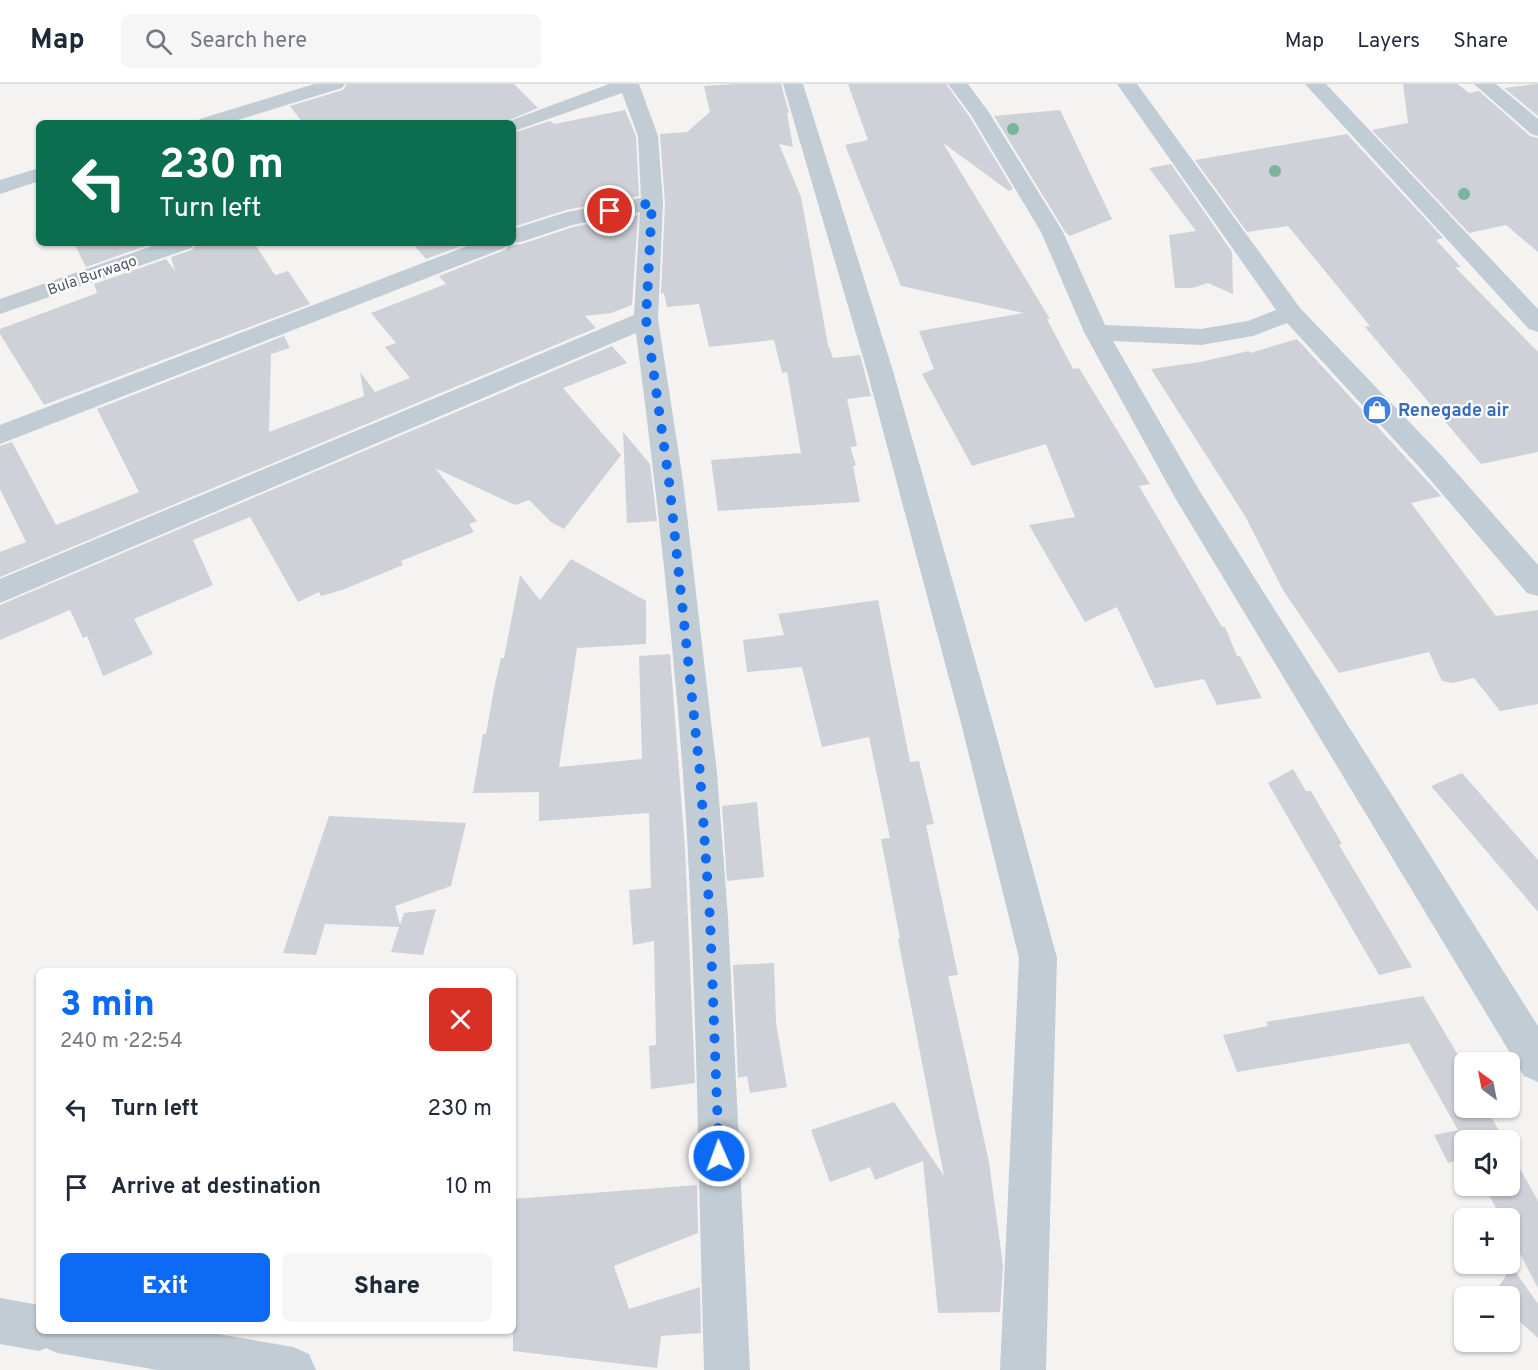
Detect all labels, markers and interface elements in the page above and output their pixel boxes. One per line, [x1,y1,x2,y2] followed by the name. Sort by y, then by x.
[121,14,541,68] search box
[30,23,85,59] text: Map
[142,25,175,58] icon: search
[190,28,307,55] text: Search here
[1285,28,1324,55] text: Map
[1357,28,1420,55] text: Layers
[1453,28,1508,55] text: Share
[159,140,284,193] text: 230 m
[60,144,138,222] icon: left
[584,185,635,236] pin
[159,192,261,226] text: Turn left
[593,194,626,227] icon: arrive
[45,252,140,301] street label: Bula Burwaqo
[1361,394,1393,426] shop icon: Renegade air
[1398,400,1510,423] place label: Renegade air
[60,983,155,1029] text: 3 min
[429,988,492,1051] button: close
[60,1029,183,1055] text: 240 m · 22:54
[1454,1052,1520,1118] north arrow
[1454,1052,1520,1352] map controls
[60,1093,93,1126] icon: left
[111,1096,199,1123] text: Turn left
[428,1096,492,1123] text: 230 m
[687,1124,751,1188] position arrow
[1454,1130,1520,1196] button: sound
[60,1171,93,1204] icon: arrive
[111,1174,321,1201] text: Arrive at destination
[446,1174,492,1201] text: 10 m
[1454,1208,1520,1274] button: +
[60,1253,270,1322] button: Exit
[282,1253,492,1322] button: Share
[1454,1286,1520,1352] button: −

